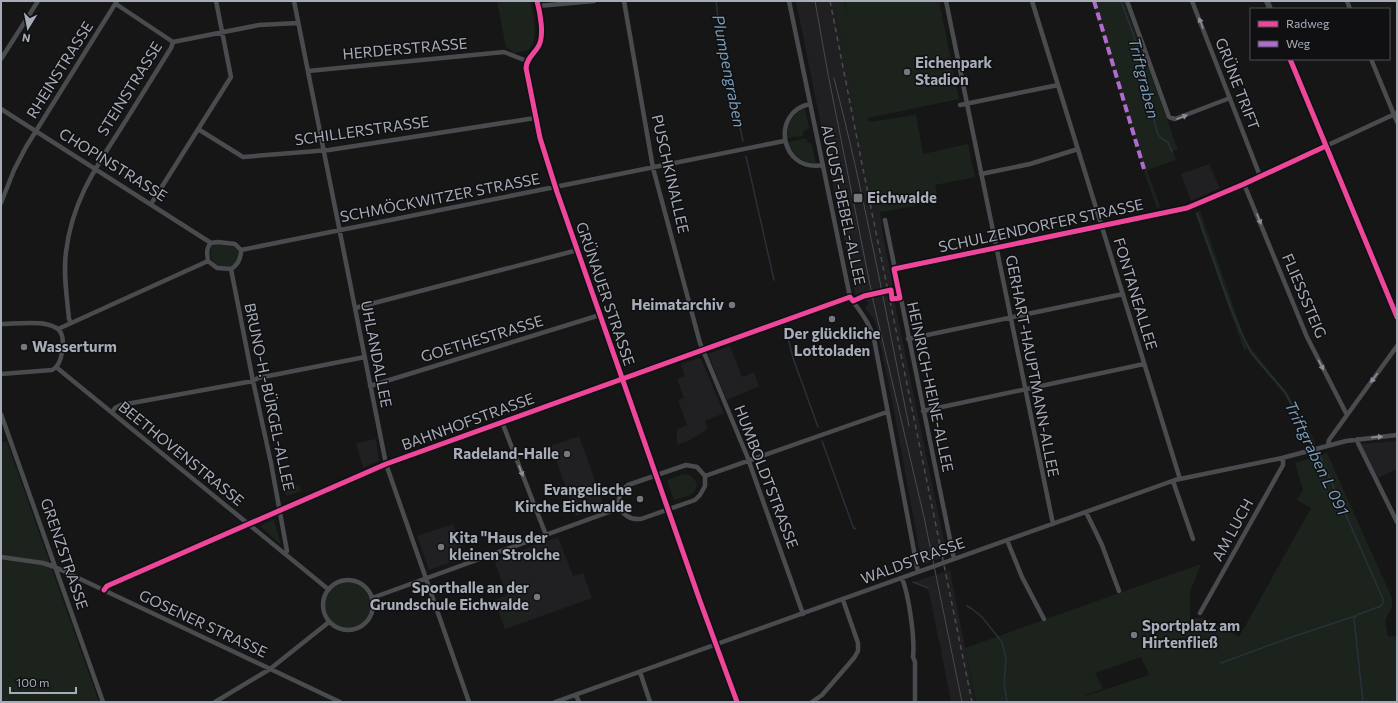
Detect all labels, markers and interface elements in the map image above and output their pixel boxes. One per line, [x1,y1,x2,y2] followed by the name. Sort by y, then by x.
[8,8,48,48] north arrow
[1250,8,1390,60] legend
[709,13,750,129] water label: Plumpengraben
[1197,16,1203,28] one-way arrow
[1286,16,1330,30] text: Radweg
[23,18,97,122] street label: RHEINSTRASSE
[342,34,468,62] street label: HERDERSTRASSE
[1125,35,1164,120] water label: Triftgraben
[1212,35,1264,132] street label: GRÜNE TRIFT
[1286,36,1311,50] text: Weg
[93,38,165,139] street label: STEINSTRASSE
[915,53,993,88] place label: Eichenpark Stadion
[902,67,912,77] marker: Eichenpark Stadion
[293,112,430,148] street label: SCHILLERSTRASSE
[649,113,693,235] street label: PUSCHKINALLEE
[1176,113,1188,119] one-way arrow
[818,123,870,287] street label: AUGUST-BEBEL-ALLEE
[56,124,171,205] street label: CHOPINSTRASSE
[338,169,541,225] street label: SCHMÖCKWITZER STRASSE
[867,188,937,206] place label: Eichwalde
[852,192,864,204] marker: Eichwalde
[937,194,1145,256] street label: SCHULZENDORFER STRASSE
[1256,214,1262,226] one-way arrow
[573,219,639,368] street label: GRÜNAUER STRASSE
[1110,235,1162,352] street label: FONTANEALLEE
[1279,251,1331,341] street label: FLIESSSTEIG
[1003,253,1063,478] street label: GERHART-HAUPTMANN-ALLEE
[631,295,724,313] place label: Heimatarchiv
[358,299,396,409] street label: UHLANDALLEE
[727,300,737,310] marker: Heimatarchiv
[904,300,958,474] street label: HEINRICH-HEINE-ALLEE
[241,301,299,493] street label: BRUNO-H.-BÜRGEL-ALLEE
[418,311,545,365] street label: GOETHESTRASSE
[827,314,837,324] marker: Der glückliche Lottoladen
[784,324,881,359] place label: Der glückliche Lottoladen
[32,337,117,355] place label: Wasserturm
[19,342,29,352] marker: Wasserturm
[1318,359,1324,370] one-way arrow
[1370,373,1378,383] one-way arrow
[399,389,536,453] street label: BAHNHOFSTRASSE
[115,397,248,509] street label: BEETHOVENSTRASSE
[1282,397,1353,518] water label: Triftgraben L 091
[731,402,803,551] street label: HUMBOLDTSTRASSE
[1371,433,1383,440] one-way arrow
[453,444,559,462] place label: Radeland-Halle
[562,449,572,459] marker: Radeland-Halle
[519,466,525,478] one-way arrow
[515,480,632,515] place label: Evangelische Kirche Eichwalde
[635,494,645,504] marker: Evangelische Kirche Eichwalde
[1208,495,1257,564] street label: AM LUCH
[37,496,92,612] street label: GRENZSTRASSE
[449,528,560,563] place label: Kita "Haus der kleinen Strolche
[858,533,967,587] street label: WALDSTRASSE
[436,542,446,552] marker: Kita "Haus der kleinen Strolche
[370,578,529,613] place label: Sporthalle an der Grundschule Eichwalde
[137,586,270,661] street label: GOSENER STRASSE
[532,592,542,602] marker: Sporthalle an der Grundschule Eichwalde
[1142,616,1240,651] place label: Sportplatz am Hirtenfließ
[1129,630,1139,640] marker: Sportplatz am Hirtenfließ
[10,669,76,695] scale bar
[16,675,50,689] text: 100 m

